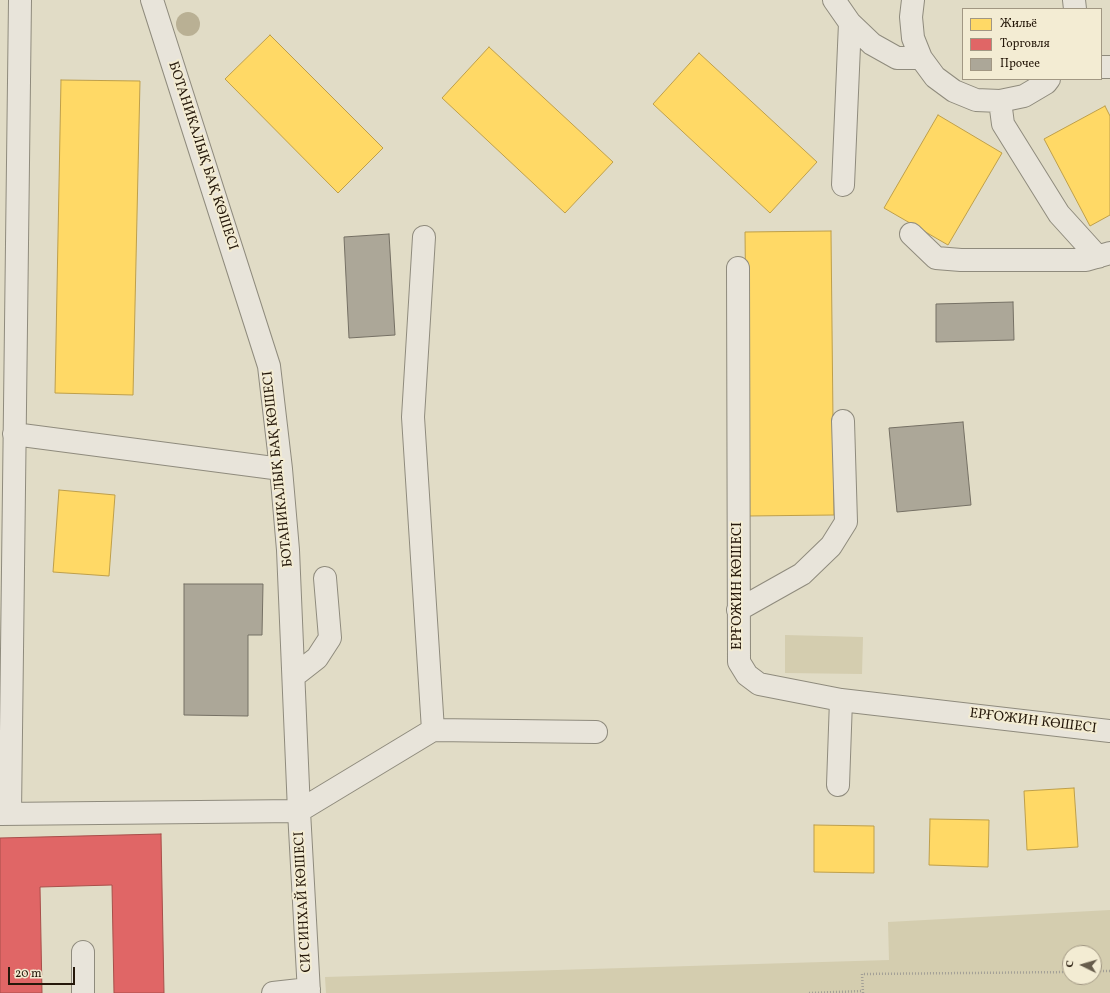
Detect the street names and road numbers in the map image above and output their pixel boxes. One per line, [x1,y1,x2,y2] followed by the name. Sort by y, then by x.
[164,60,240,252] street label: БОТАНИКАЛЫҚ БАҚ КӨШЕСІ
[260,370,298,568] street label: БОТАНИКАЛЫҚ БАҚ КӨШЕСІ
[730,522,746,650] street label: ЕРҒОЖИН КӨШЕСІ
[968,706,1098,738] street label: ЕРҒОЖИН КӨШЕСІ
[292,831,316,973] street label: СИ СИНХАЙ КӨШЕСІ

